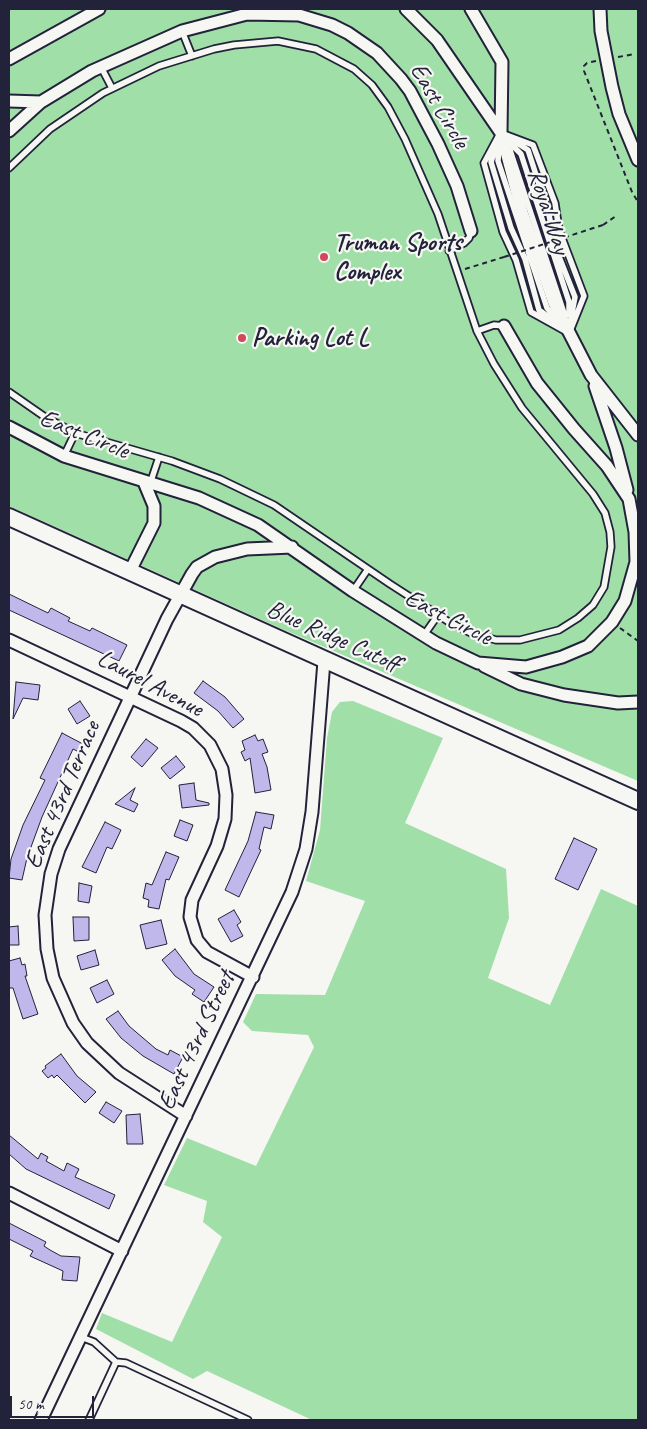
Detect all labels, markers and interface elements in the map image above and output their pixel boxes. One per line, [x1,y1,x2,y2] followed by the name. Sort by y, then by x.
[403,58,475,154] street label: East Circle
[520,166,576,258] street label: Royal Way
[334,228,462,287] place label: Truman Sports Complex
[318,251,330,263] marker: Truman Sports Complex
[252,323,368,353] place label: Parking Lot L
[236,332,248,344] marker: Parking Lot L
[35,404,133,466] street label: East Circle
[399,583,497,653] street label: East Circle
[262,594,404,680] street label: Blue Ridge Cutoff
[92,644,208,724] street label: Laurel Avenue
[18,717,108,873] street label: East 43rd Terrace
[152,967,242,1115] street label: East 43rd Street
[12,1386,96,1418] scale bar
[18,1395,44,1414] text: 50 m

